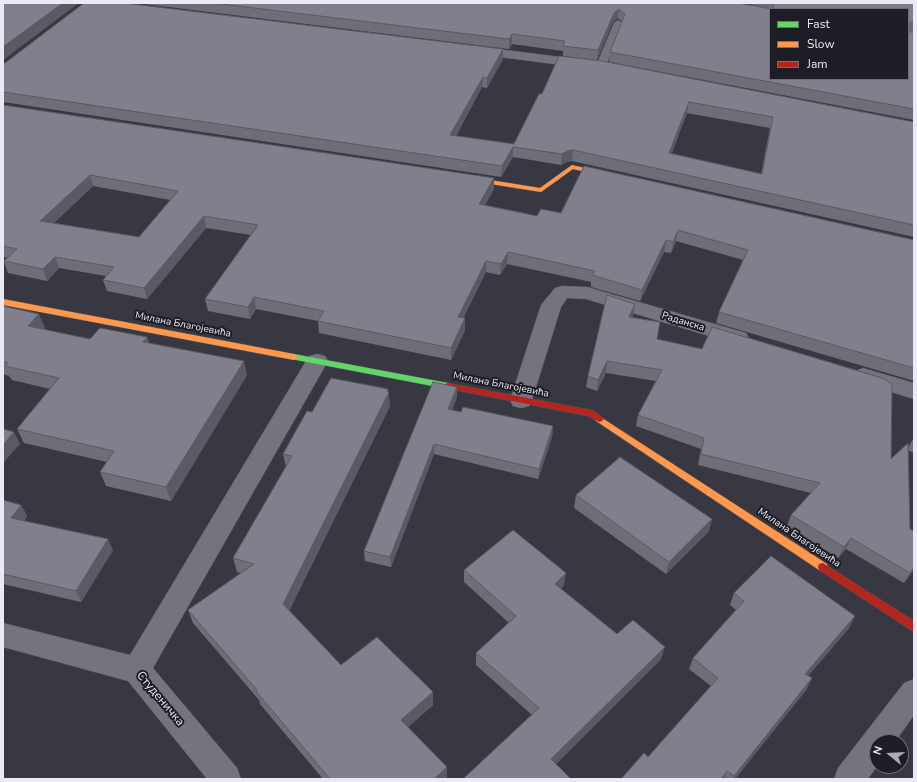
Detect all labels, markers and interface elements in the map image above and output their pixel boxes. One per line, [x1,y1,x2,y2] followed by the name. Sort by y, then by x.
[769,8,909,80] legend
[807,16,830,32] text: Fast
[807,36,835,52] text: Slow
[807,56,828,72] text: Jam
[134,310,232,340] street label: Милана Благојевића
[660,310,706,334] street label: Раданска
[452,370,550,400] street label: Милана Благојевића
[755,506,843,570] street label: Милана Благојевића
[133,669,187,729] street label: Студеничка
[869,734,909,774] north arrow
[870,744,886,757] text: N

